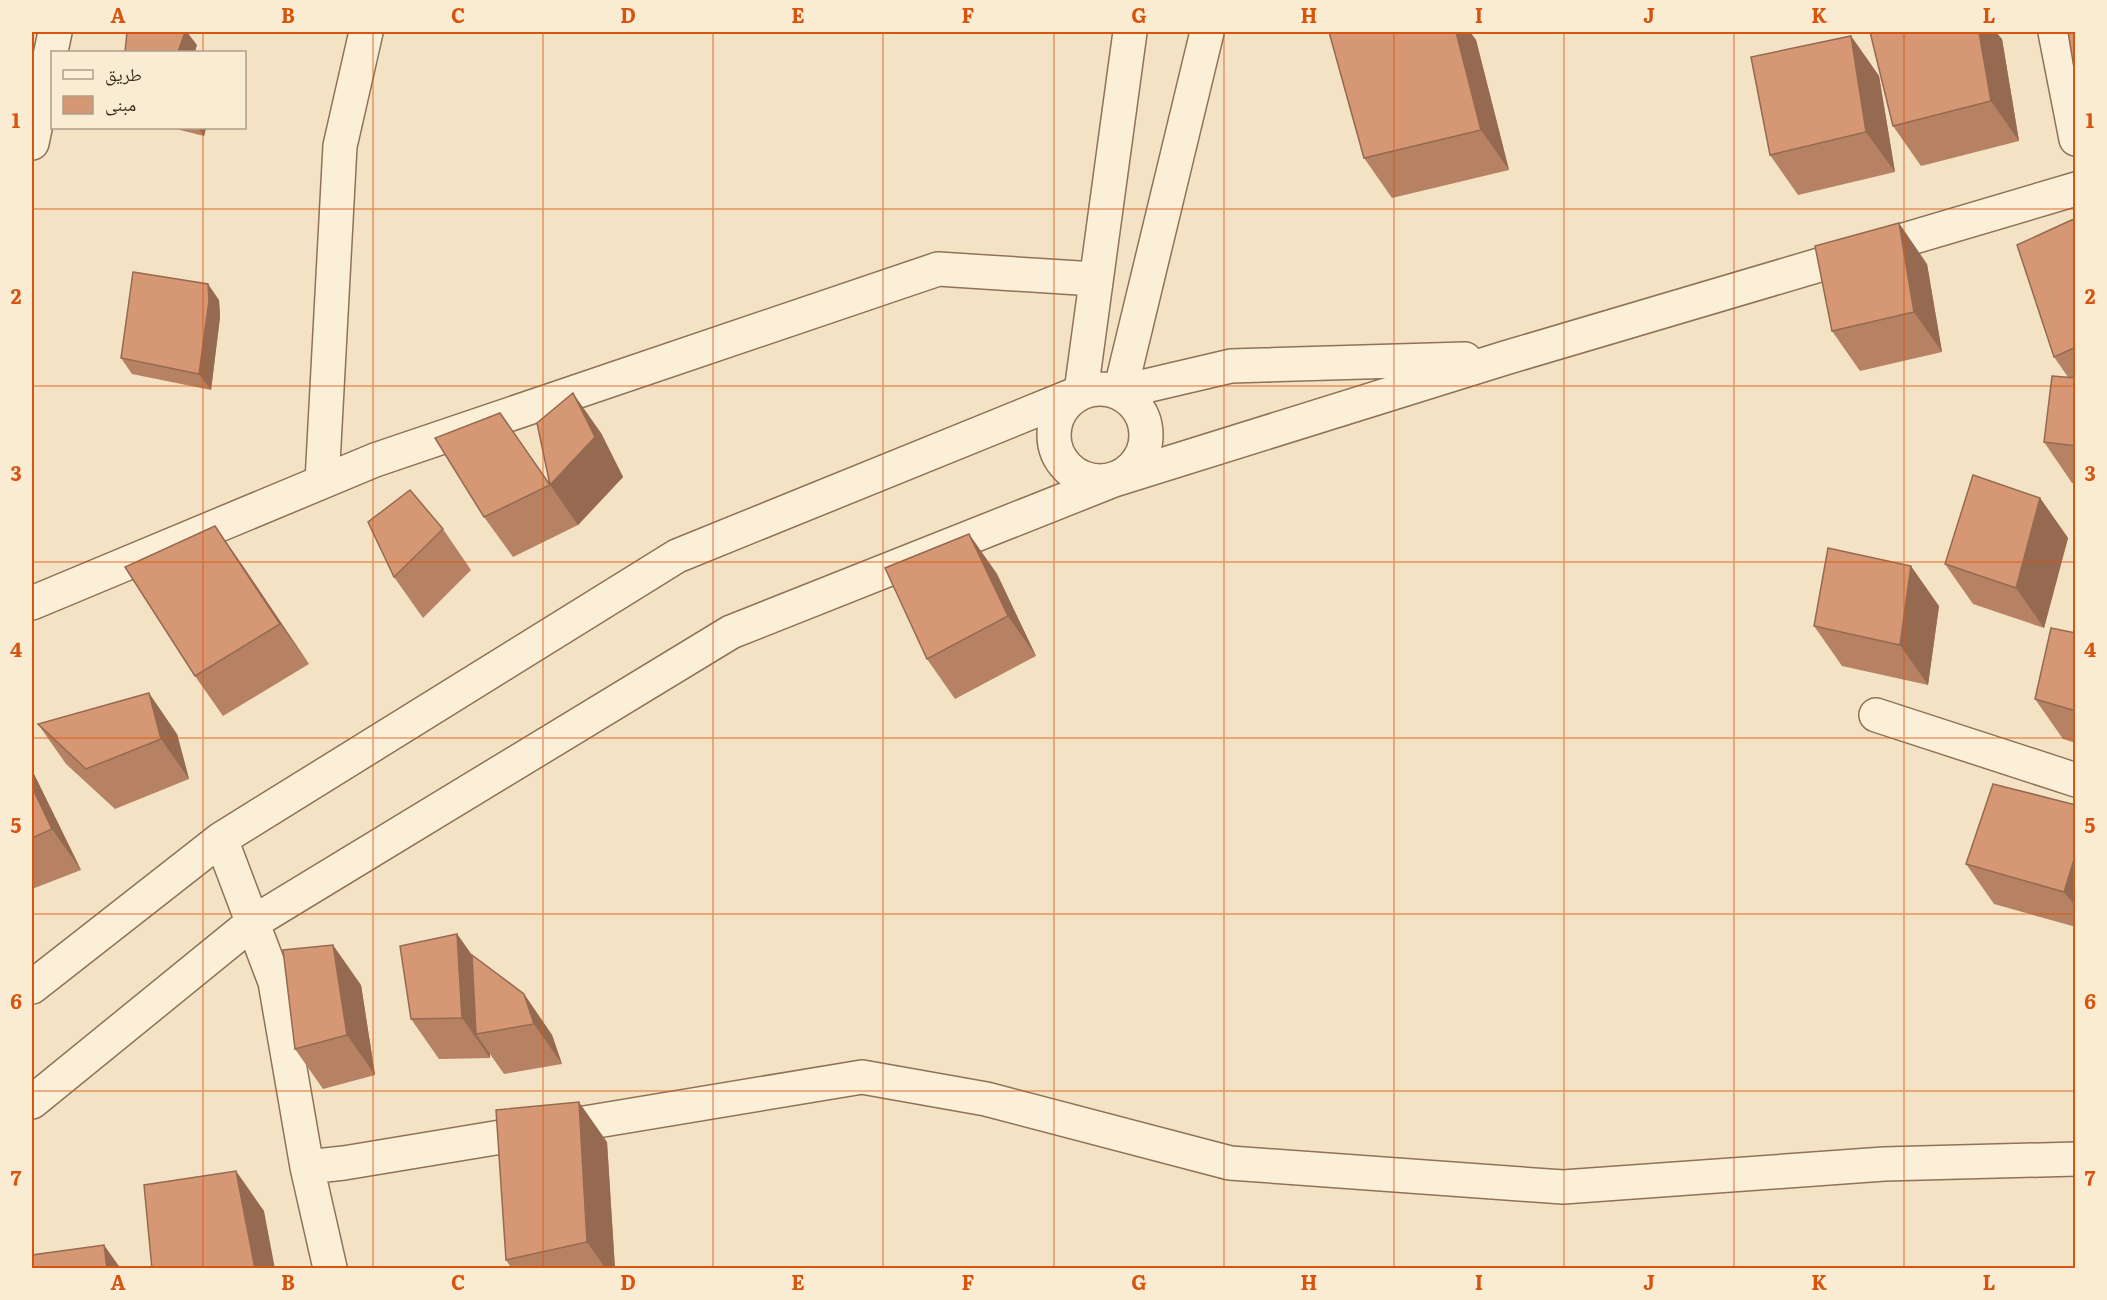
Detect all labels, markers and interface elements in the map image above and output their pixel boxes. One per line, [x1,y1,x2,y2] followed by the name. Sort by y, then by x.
[110,0,126,29] text: A
[281,0,295,29] text: B
[451,0,465,29] text: C
[620,0,636,29] text: D
[791,0,805,29] text: E
[962,0,975,29] text: F
[1131,0,1147,29] text: G
[1301,0,1317,29] text: H
[1475,0,1483,29] text: I
[1643,0,1655,29] text: J
[1811,0,1827,29] text: K
[1983,0,1996,29] text: L
[51,51,246,129] legend
[105,60,142,87] text: طريق
[105,90,136,117] text: مبنى
[12,104,20,134] text: 1
[2086,104,2094,134] text: 1
[11,280,22,310] text: 2
[2085,280,2096,310] text: 2
[10,457,22,487] text: 3
[2084,457,2096,487] text: 3
[10,633,22,663] text: 4
[2084,633,2096,663] text: 4
[11,809,22,839] text: 5
[2085,809,2096,839] text: 5
[10,985,22,1015] text: 6
[2084,985,2096,1015] text: 6
[11,1162,22,1192] text: 7
[2085,1162,2096,1192] text: 7
[110,1266,126,1296] text: A
[281,1266,295,1296] text: B
[451,1266,465,1296] text: C
[620,1266,636,1296] text: D
[791,1266,805,1296] text: E
[962,1266,975,1296] text: F
[1131,1266,1147,1296] text: G
[1301,1266,1317,1296] text: H
[1475,1266,1483,1296] text: I
[1643,1266,1655,1296] text: J
[1811,1266,1827,1296] text: K
[1983,1266,1996,1296] text: L

